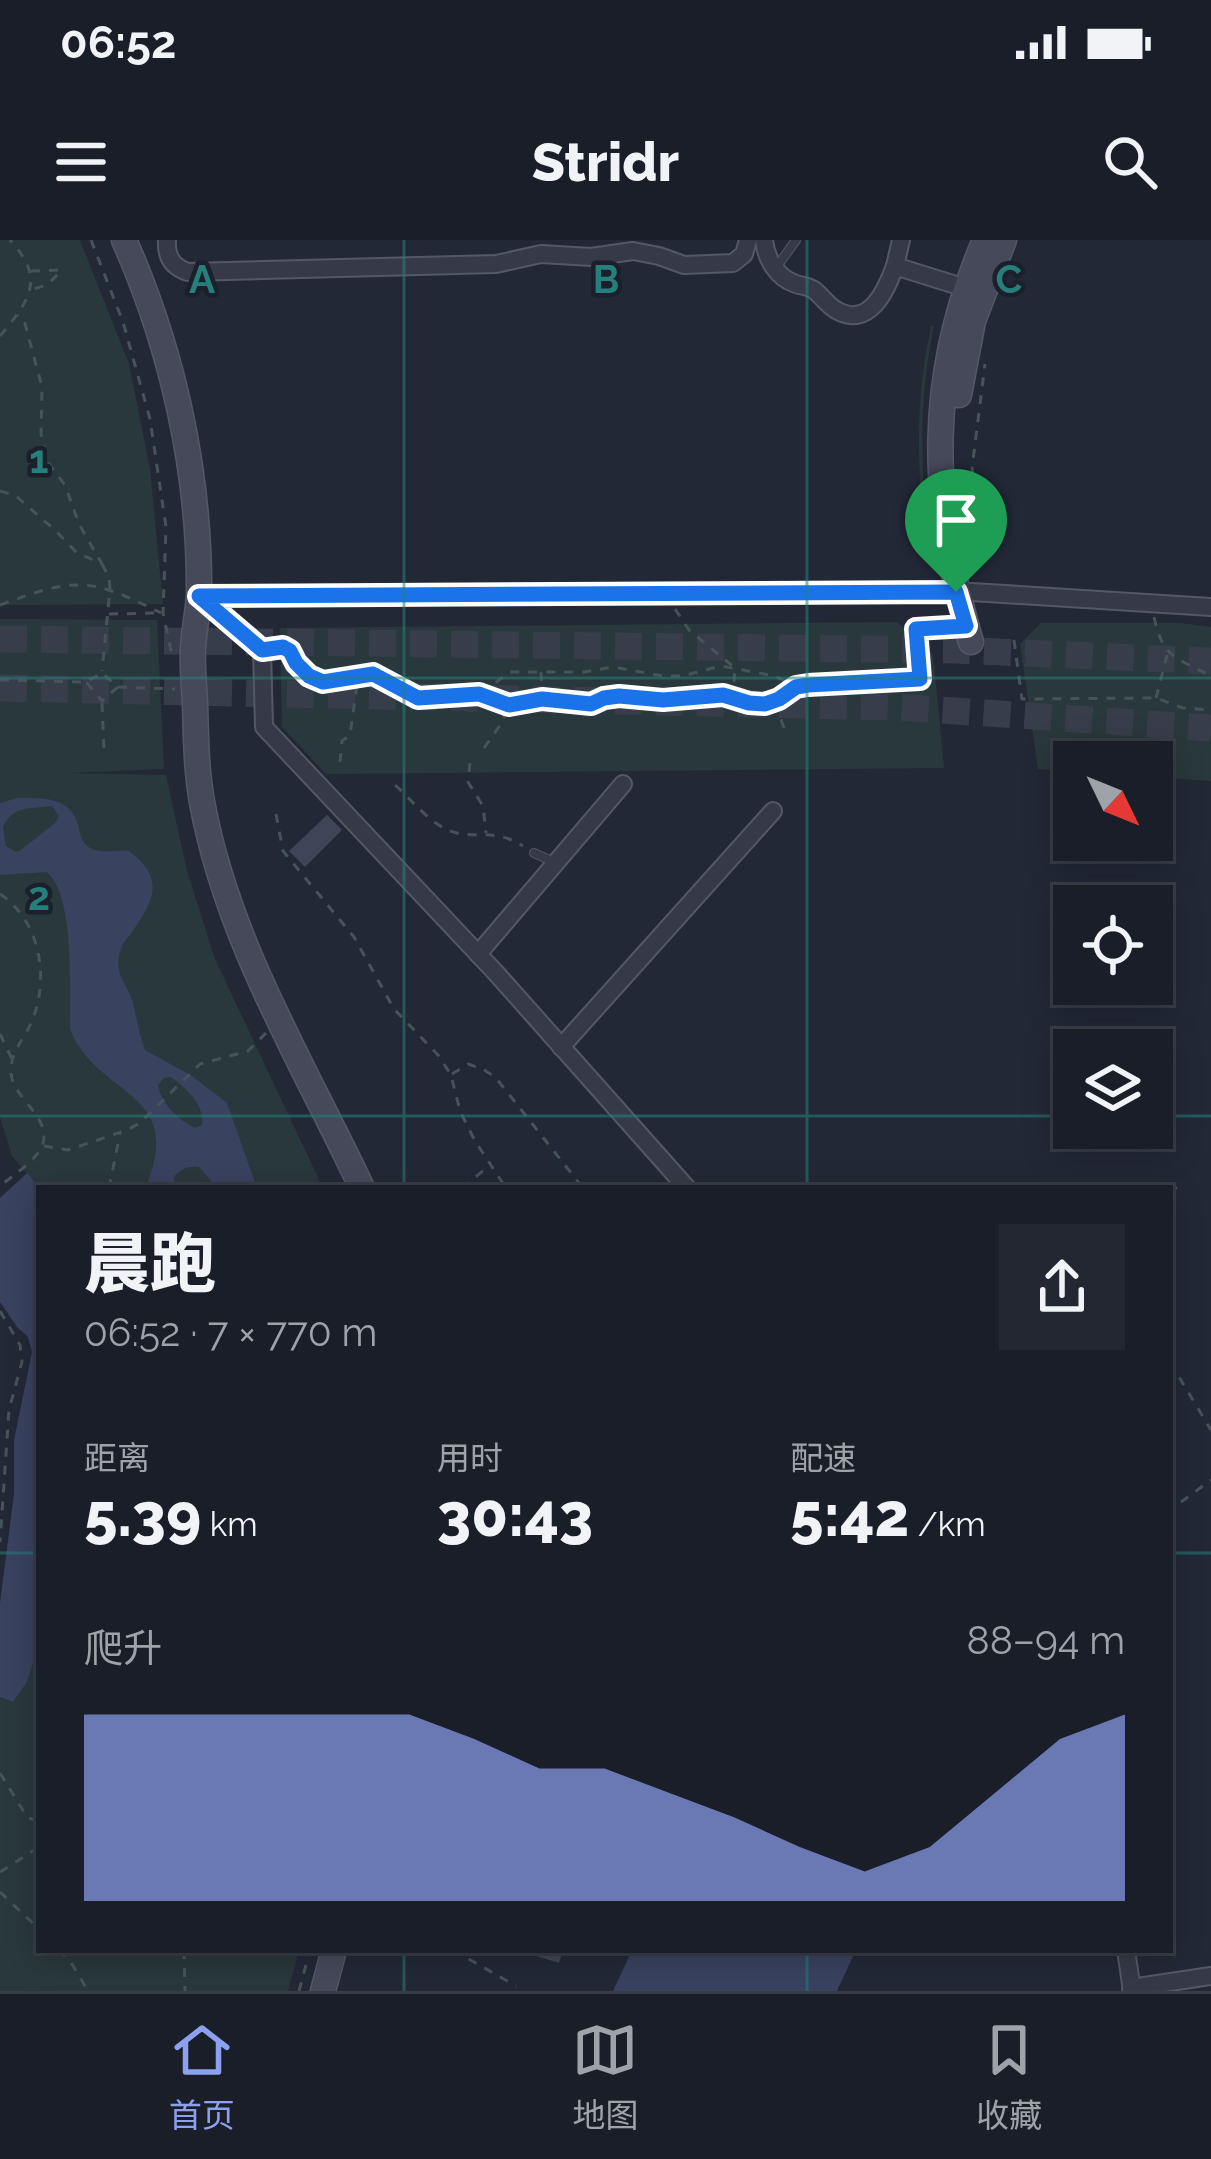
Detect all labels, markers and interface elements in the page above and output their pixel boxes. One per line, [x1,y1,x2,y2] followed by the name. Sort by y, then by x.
[60,16,176,69] text: 06:52
[48,129,114,195] icon: menu
[1097,129,1163,195] icon: search
[532,130,679,194] text: Stridr
[189,256,216,302] text: A
[593,256,619,302] text: B
[996,256,1023,302] text: C
[29,436,49,482] text: 1
[905,469,1007,592] pin
[923,487,989,553] icon: arrive
[1053,741,1173,861] north arrow
[1053,741,1173,1149] map controls
[28,873,50,919] text: 2
[1053,885,1173,1005] button: locate
[1053,1029,1173,1149] button: layers
[999,1224,1125,1350] button: share
[84,1225,216,1302] text: 晨跑
[84,1309,377,1355] text: 06:52 · 7 × 770 m
[84,1439,150,1478] text: 距离
[437,1439,503,1478] text: 用时
[790,1439,856,1478] text: 配速
[84,1480,201,1550] text: 5.39
[437,1480,593,1550] text: 30:43
[790,1480,909,1550] text: 5:42
[201,1505,258,1544] text: km
[909,1505,986,1544] text: /km
[967,1617,1125,1663] text: 88–94 m
[84,1625,162,1671] text: 爬升
[169,2017,235,2137] tab: 首页
[572,2017,638,2137] tab: 地图
[976,2017,1042,2137] tab: 收藏

